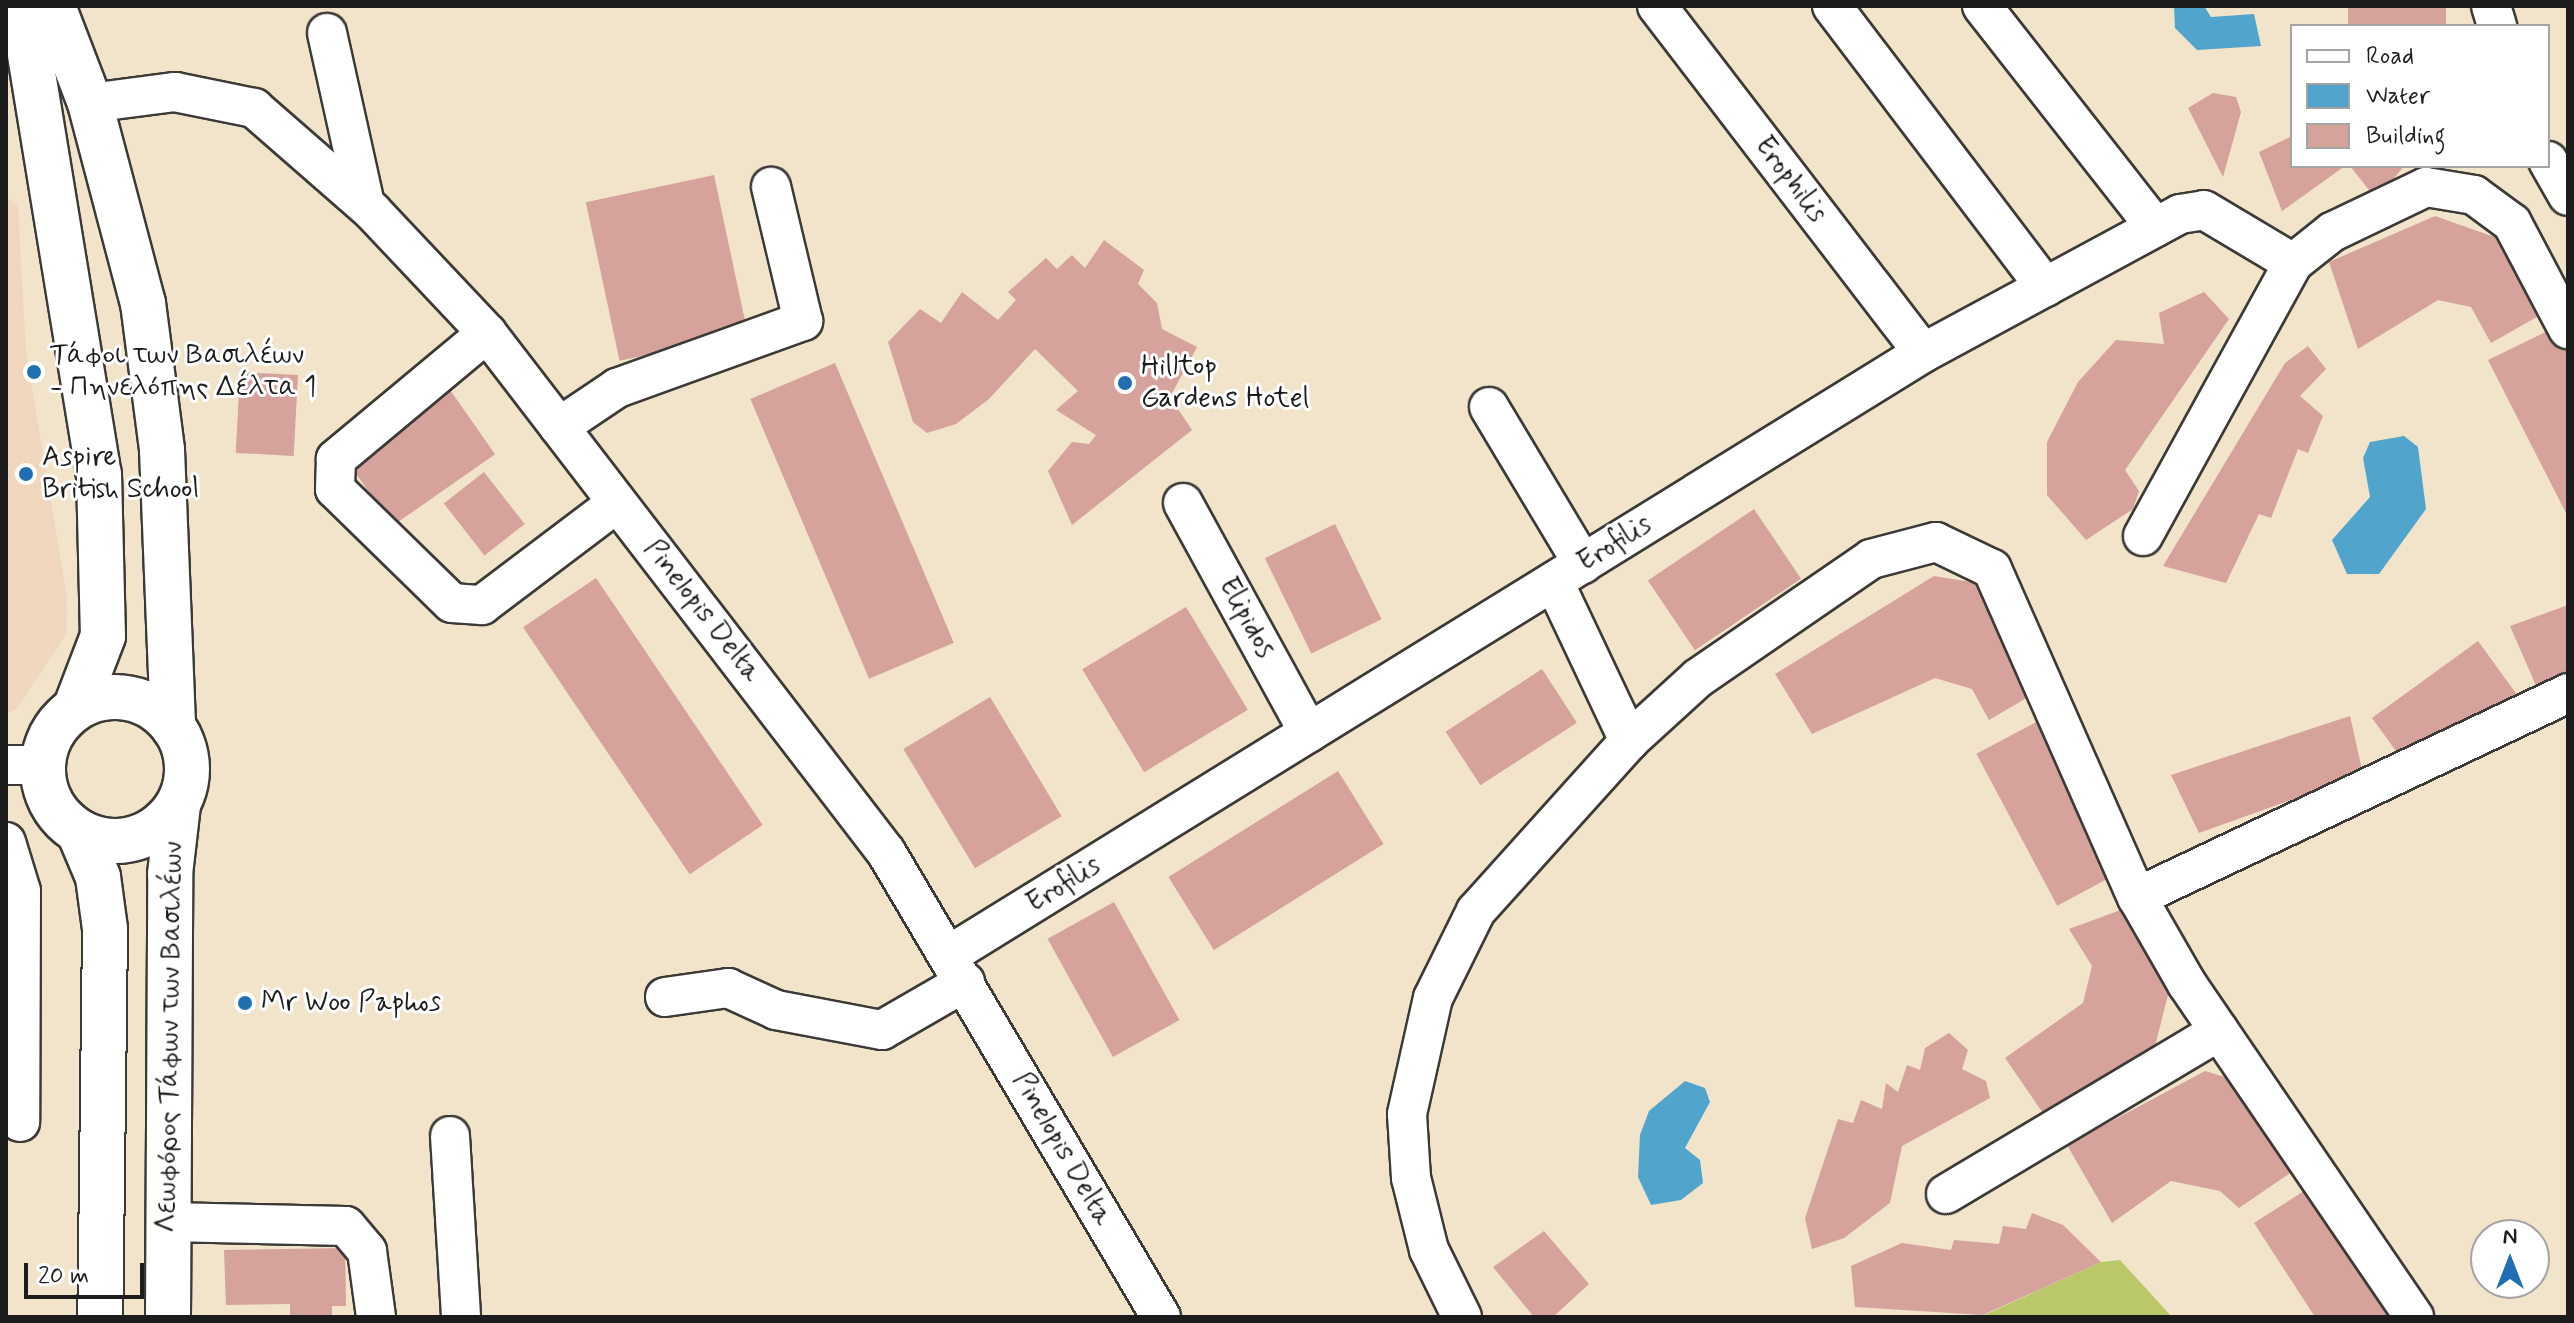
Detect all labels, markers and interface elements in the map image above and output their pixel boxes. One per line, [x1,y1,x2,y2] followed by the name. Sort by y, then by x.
[2290,24,2550,168] legend
[2366,41,2414,72] text: Road
[2366,81,2430,112] text: Water
[2366,121,2446,152] text: Building
[1747,130,1833,230] street label: Erophilis
[50,339,317,405] place label: Τάφοι των Βασιλέων - Πηνελόπης Δέλτα 1
[1141,350,1302,416] place label: Hilltop Gardens Hotel
[25,363,43,381] marker: Τάφοι των Βασιλέων - Πηνελόπης Δέλτα 1
[1116,374,1134,392] marker: Hilltop Gardens Hotel
[42,441,199,507] place label: Aspire British School
[17,465,35,483] marker: Aspire British School
[1572,508,1658,580] street label: Erofilis
[637,534,767,688] street label: Pinelopis Delta
[1210,572,1282,664] street label: Elipidos
[151,841,191,1233] street label: Λεωφόρος Τάφων των Βασιλέων
[1021,849,1107,921] street label: Erofilis
[261,986,440,1020] place label: Mr Woo Paphos
[236,994,254,1012] marker: Mr Woo Paphos
[1005,1067,1119,1231] street label: Pinelopis Delta
[2470,1219,2550,1299] north arrow
[2503,1223,2517,1251] text: N
[28,1247,148,1297] scale bar
[38,1261,89,1292] text: 20 m

